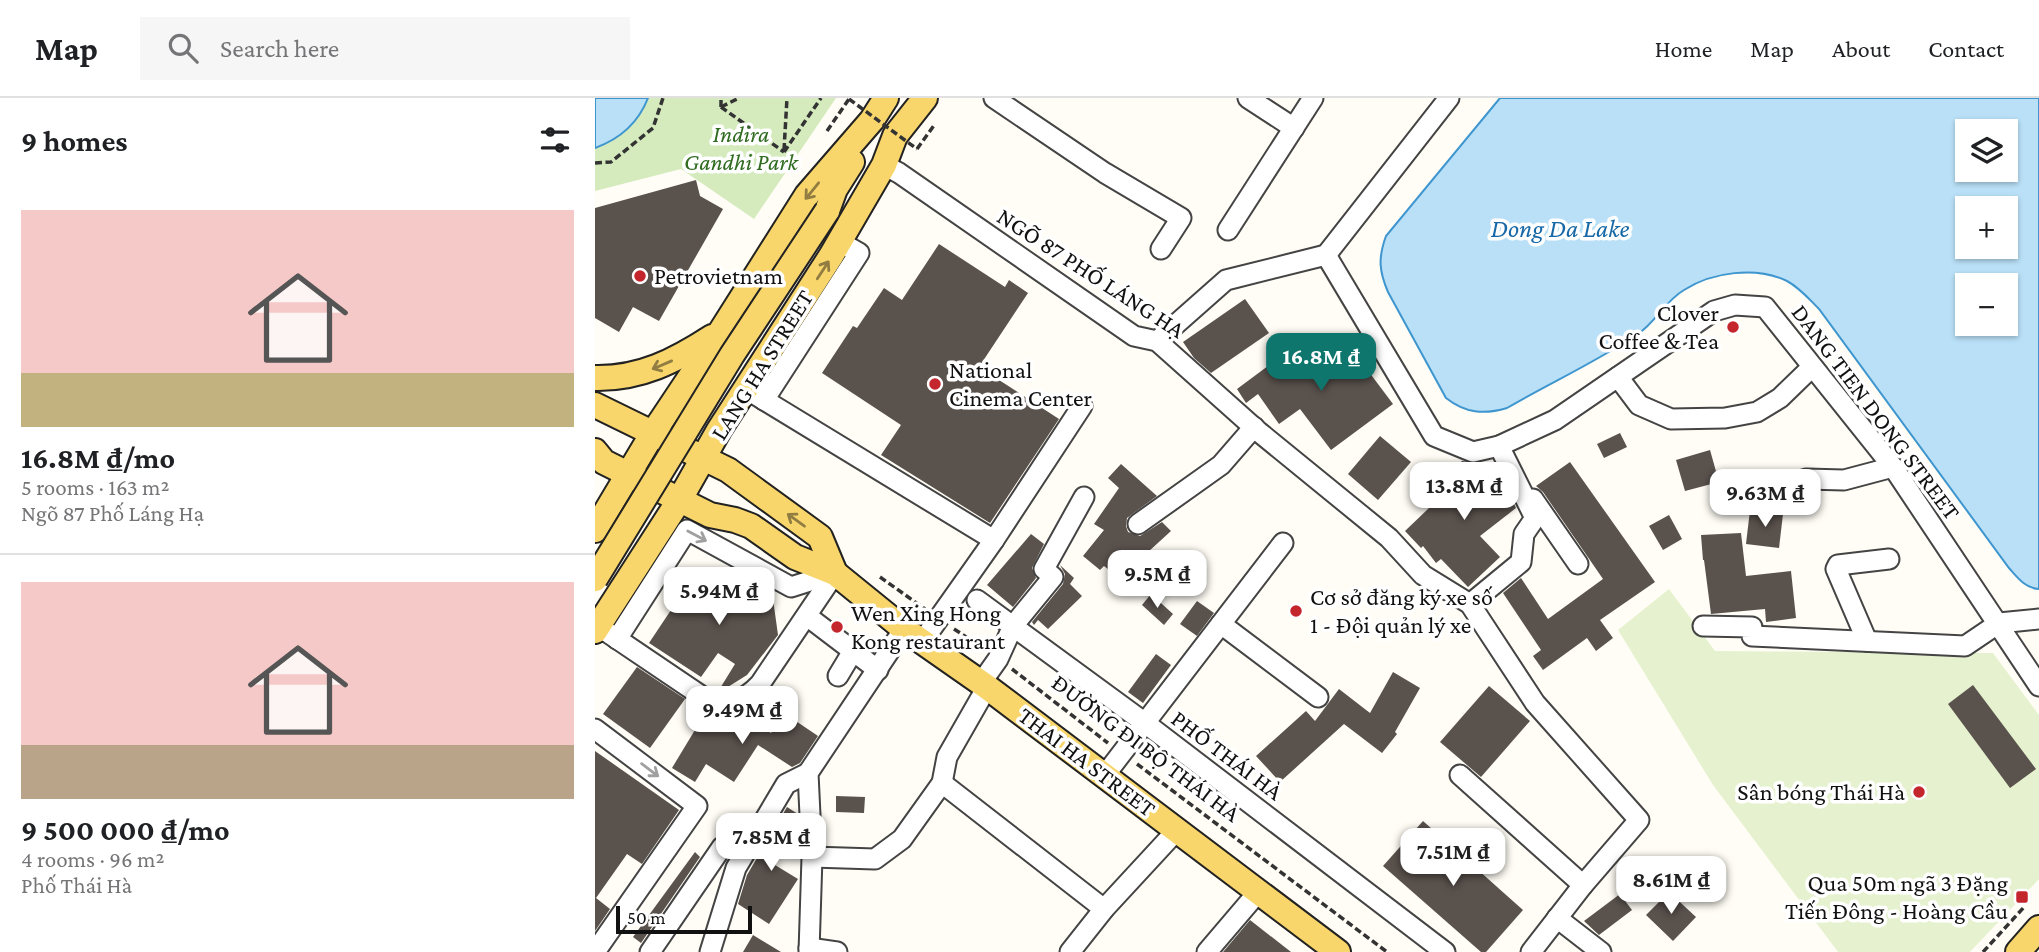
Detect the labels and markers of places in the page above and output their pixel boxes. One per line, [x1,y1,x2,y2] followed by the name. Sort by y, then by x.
[654,262,783,289] place label: Petrovietnam
[632,268,648,284] marker: Petrovietnam
[1598,299,1719,354] place label: Clover Coffee & Tea
[1725,319,1741,335] marker: Clover Coffee & Tea
[1256,334,1386,393] pin: 16.8M ₫
[949,356,1093,411] place label: National Cinema Center
[927,376,943,392] marker: National Cinema Center
[1399,462,1529,522] pin: 13.8M ₫
[1700,470,1830,529] pin: 9.63M ₫
[1100,550,1214,610] pin: 9.5M ₫
[654,568,784,627] pin: 5.94M ₫
[1310,583,1493,638] place label: Cơ sở đăng ký xe số 1 - Đội quản lý xe
[851,599,1006,654] place label: Wen Xing Hong Kong restaurant
[1288,603,1304,619] marker: Cơ sở đăng ký xe số 1 - Đội quản lý xe
[829,619,845,635] marker: Wen Xing Hong Kong restaurant
[677,686,807,746] pin: 9.49M ₫
[1737,778,1905,805] place label: Sân bóng Thái Hà
[1911,784,1927,800] marker: Sân bóng Thái Hà
[706,814,836,873] pin: 7.85M ₫
[1388,828,1518,888] pin: 7.51M ₫
[1606,856,1736,916] pin: 8.61M ₫
[1785,869,2008,924] place label: Qua 50m ngã 3 Đặng Tiến Đông - Hoàng Cầu
[2014,889,2030,905] marker: Qua 50m ngã 3 Đặng Tiến Đông - Hoàng Cầu

